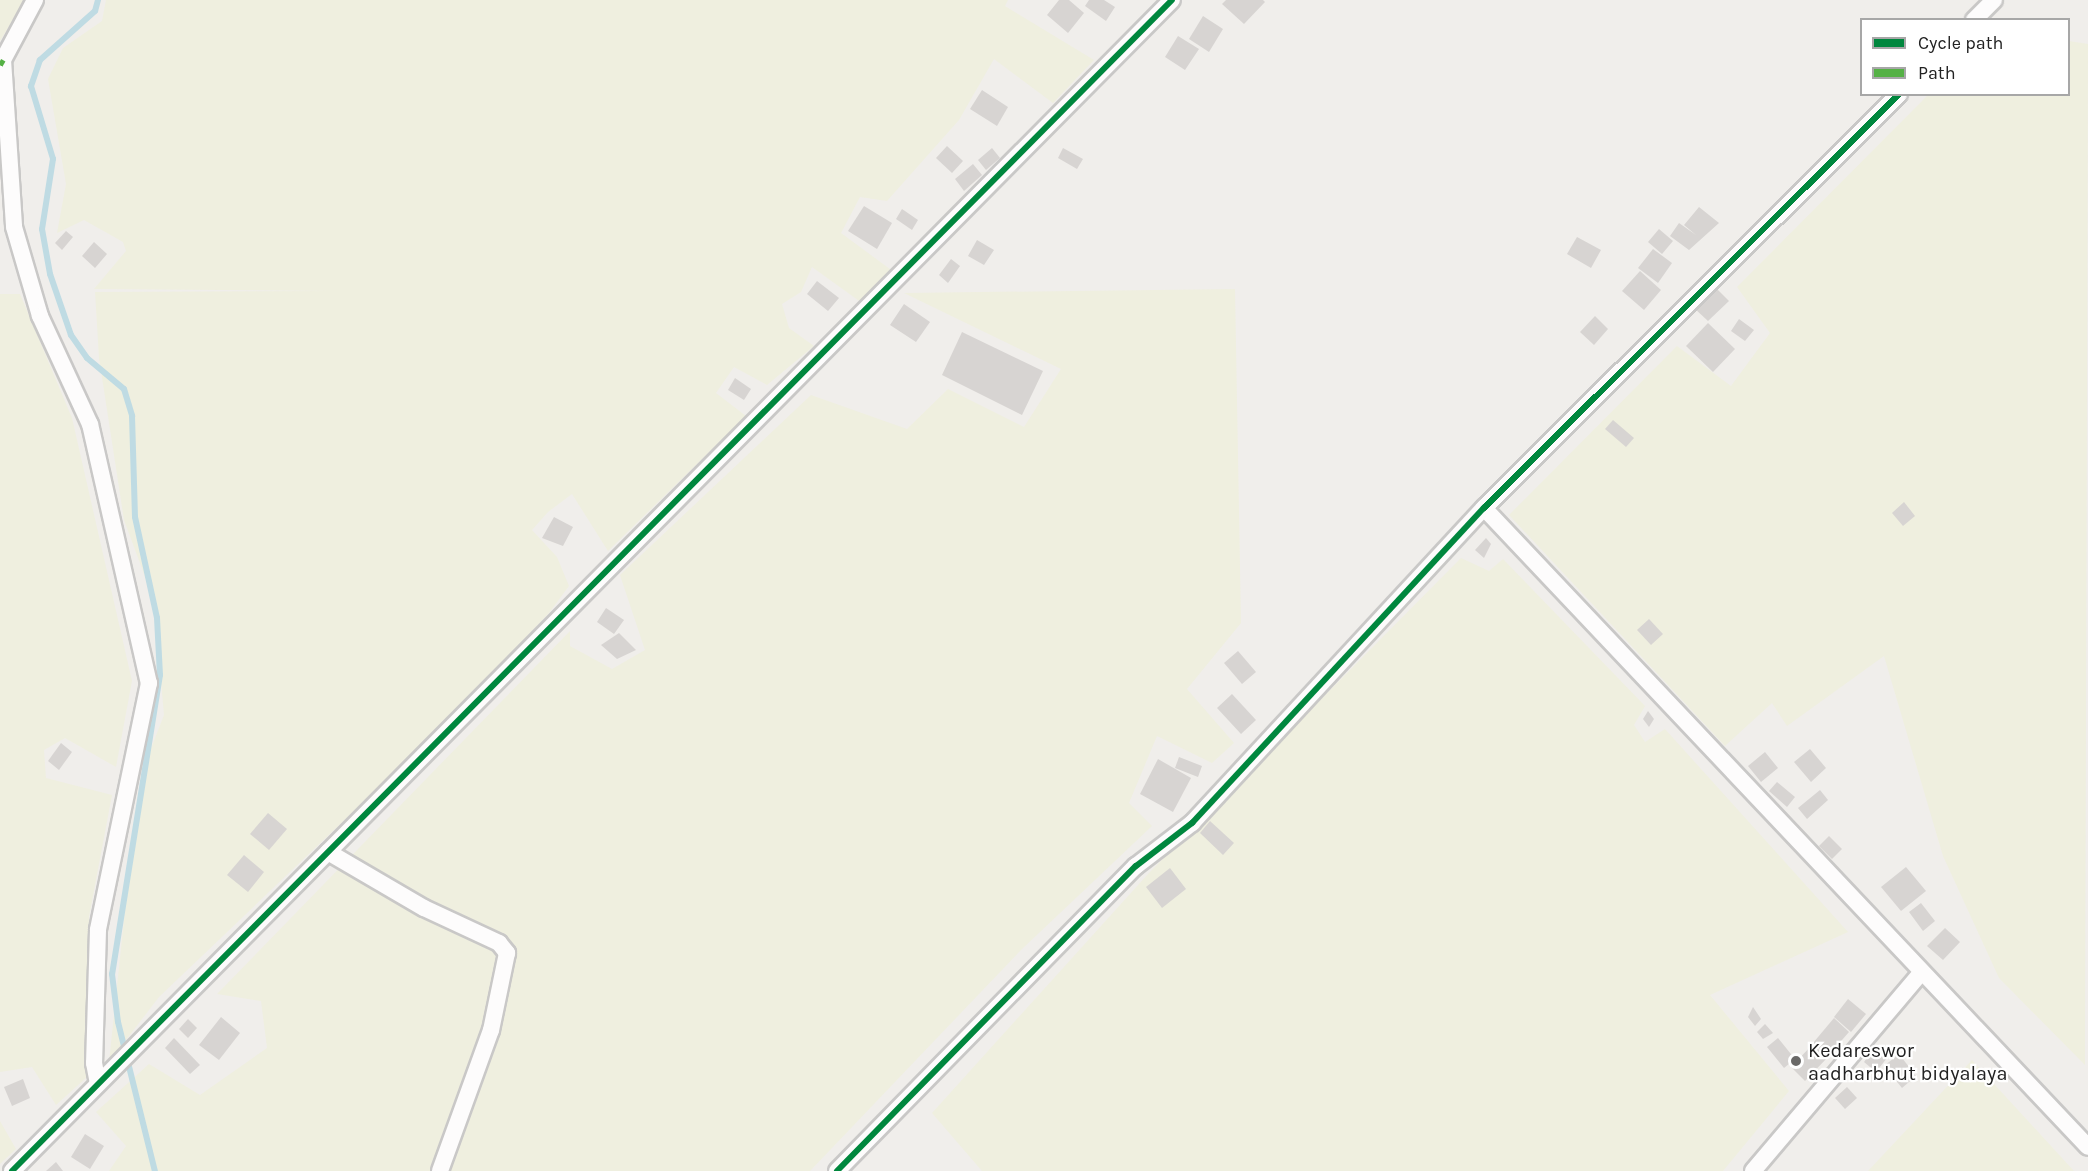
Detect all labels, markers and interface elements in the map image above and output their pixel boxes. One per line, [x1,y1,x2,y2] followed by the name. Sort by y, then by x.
[1860,18,2070,96] legend
[1918,32,2003,54] text: Cycle path
[1918,62,1956,84] text: Path
[1808,1038,2007,1085] place label: Kedareswor aadharbhut bidyalaya
[1789,1054,1803,1068] marker: Kedareswor aadharbhut bidyalaya

